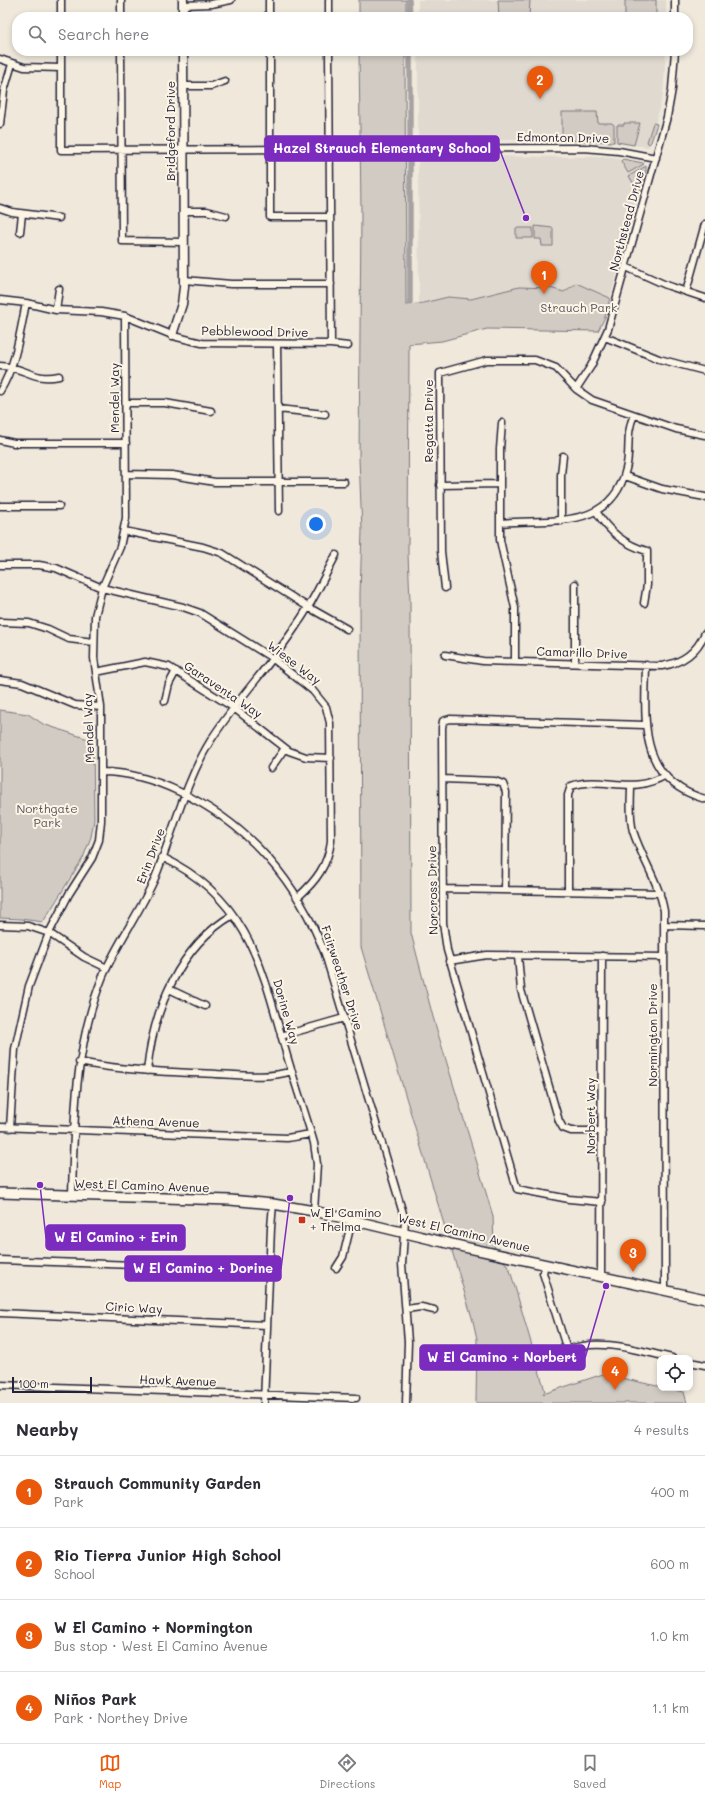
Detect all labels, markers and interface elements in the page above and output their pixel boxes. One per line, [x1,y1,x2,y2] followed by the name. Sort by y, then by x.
[12,12,693,56] search box
[26,23,48,45] icon: search
[58,24,149,44] text: Search here
[527,66,553,99] pin: 2
[162,81,178,181] street label: Bridgeford Drive
[517,128,609,146] street label: Edmonton Drive
[265,136,499,161] callout: Hazel Strauch Elementary School
[273,139,491,157] text: Hazel Strauch Elementary School
[605,169,647,273] street label: Northstead Drive
[531,261,557,294] pin: 1
[541,299,617,315] park label: Strauch Park
[201,322,309,340] street label: Pebblewood Drive
[106,363,122,433] street label: Mendel Way
[420,379,436,463] street label: Regatta Drive
[306,514,326,534] your location
[265,637,325,688] street label: Wiese Way
[536,642,628,662] street label: Camarillo Drive
[181,657,266,721] street label: Garaventa Way
[79,693,97,763] street label: Mendel Way
[16,800,78,830] park label: Northgate Park
[132,825,168,886] street label: Erin Drive
[423,845,441,935] street label: Norcross Drive
[318,923,367,1032] street label: Fairweather Drive
[270,977,304,1046] street label: Dorine Way
[644,983,660,1087] street label: Normington Drive
[582,1078,598,1154] street label: Norbert Way
[112,1111,200,1131] street label: Athena Avenue
[74,1175,210,1195] street label: West El Camino Avenue
[310,1204,381,1234] place label: W El Camino + Thelma
[397,1209,532,1255] street label: West El Camino Avenue
[297,1215,307,1225] marker: W El Camino + Thelma
[46,1225,185,1250] callout: W El Camino + Erin
[54,1228,178,1245] text: W El Camino + Erin
[620,1239,646,1272] pin: 3
[125,1256,281,1281] callout: W El Camino + Dorine
[133,1259,273,1276] text: W El Camino + Dorine
[105,1298,163,1316] street label: Ciric Way
[420,1345,585,1370] callout: W El Camino + Norbert
[427,1348,577,1365] text: W El Camino + Norbert
[657,1355,693,1391] map controls
[657,1355,693,1391] button: locate
[602,1357,628,1390] pin: 4
[139,1371,217,1389] street label: Hawk Avenue
[12,1375,92,1394] scale bar
[18,1376,49,1391] text: 100 m
[16,1418,78,1440] text: Nearby
[634,1421,689,1438] text: 4 results
[54,1473,261,1493] text: Strauch Community Garden
[26,1483,32,1500] text: 1
[651,1483,689,1500] text: 400 m
[54,1493,83,1510] text: Park
[54,1545,281,1565] text: Rio Tierra Junior High School
[25,1555,33,1572] text: 2
[651,1555,689,1572] text: 600 m
[54,1565,95,1582] text: School
[54,1617,253,1637] text: W El Camino + Normington
[25,1627,33,1644] text: 3
[650,1627,689,1644] text: 1.0 km
[54,1637,268,1654] text: Bus stop · West El Camino Avenue
[54,1689,137,1709] text: Niños Park
[25,1699,33,1716] text: 4
[652,1699,689,1716] text: 1.1 km
[54,1709,188,1726] text: Park · Northey Drive
[99,1752,121,1791] tab: Map
[319,1752,375,1791] tab: Directions
[573,1752,606,1791] tab: Saved

